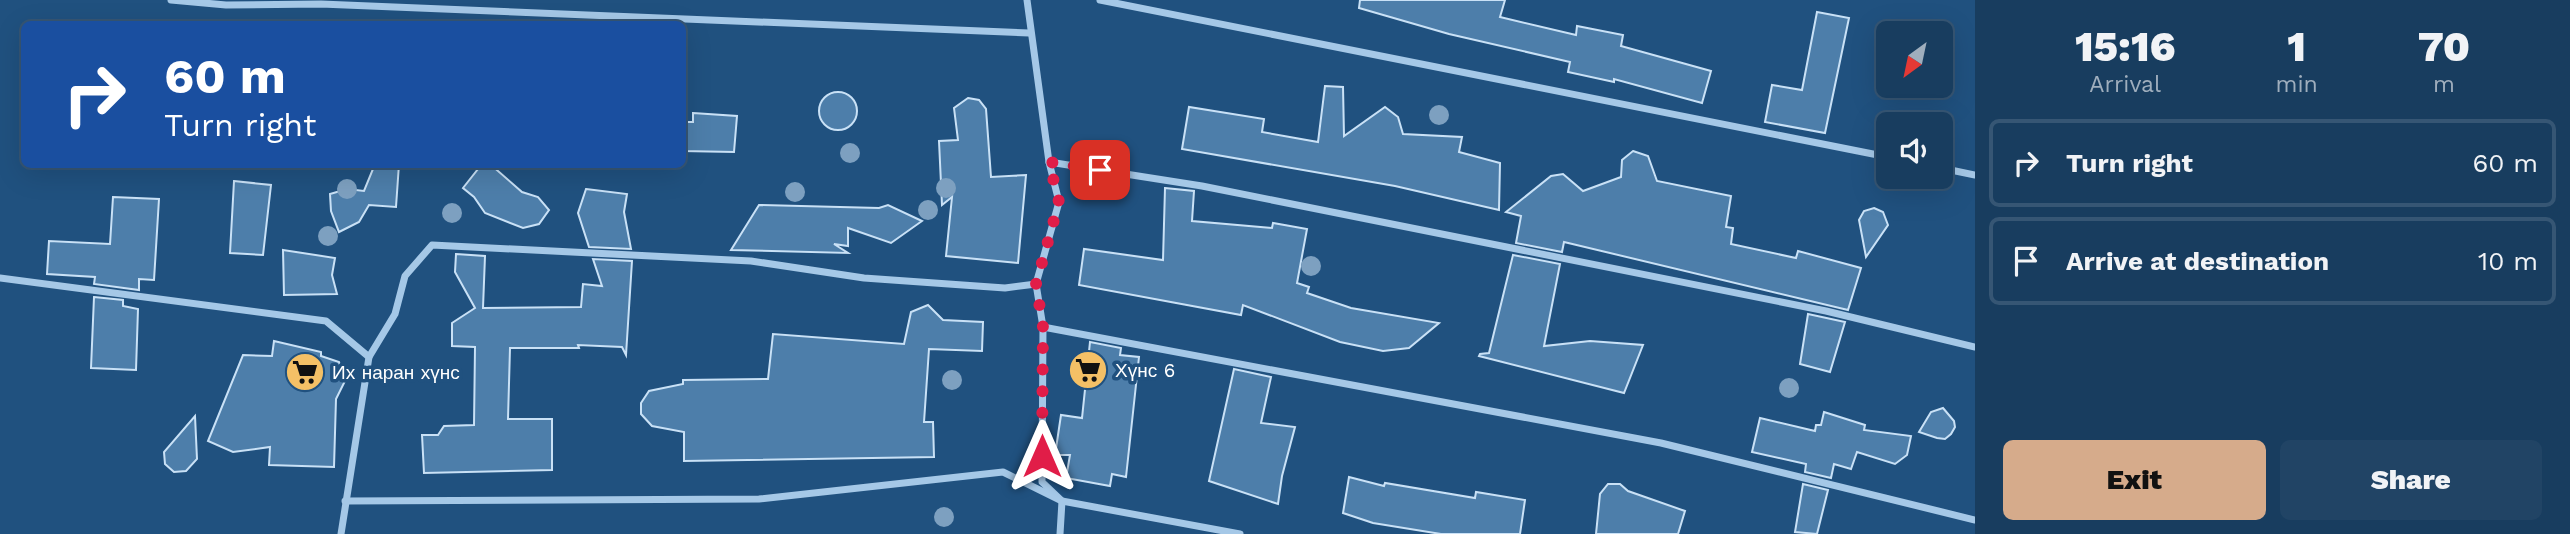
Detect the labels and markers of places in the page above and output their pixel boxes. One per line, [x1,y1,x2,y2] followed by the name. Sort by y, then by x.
[1070,140,1130,200] pin
[1067,349,1109,391] supermarket icon: Хүнс 6
[284,351,326,393] supermarket icon: Их наран хүнс
[1115,359,1175,382] place label: Хүнс 6
[332,361,460,384] place label: Их наран хүнс

